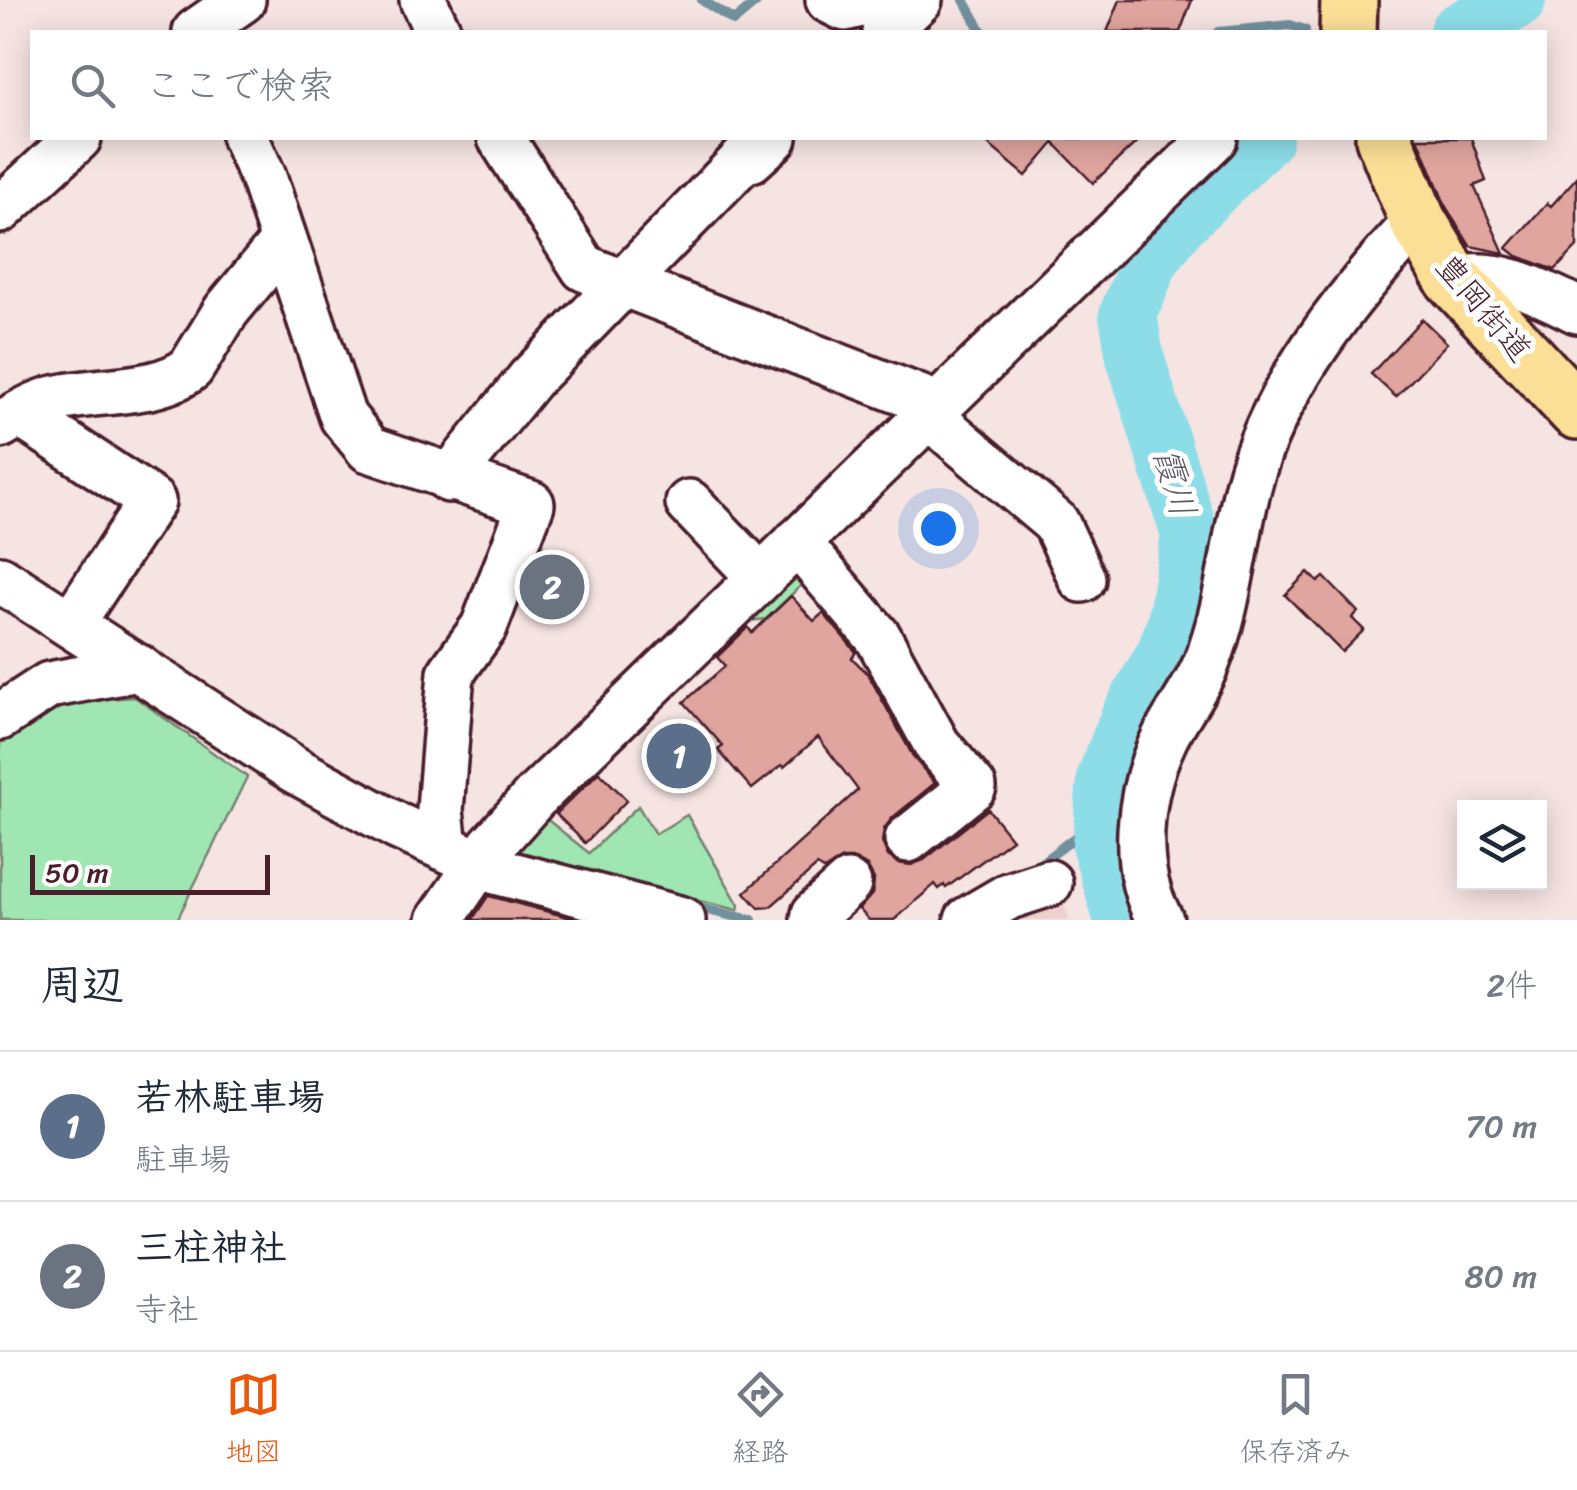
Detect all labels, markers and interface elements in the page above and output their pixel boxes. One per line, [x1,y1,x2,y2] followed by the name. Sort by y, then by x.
[30,30,1547,140] search box
[145,52,335,119] text: ここで検索
[65,58,120,113] icon: search
[1421,241,1547,376] street label: 豊岡街道
[1136,440,1214,524] water label: 霞川
[913,503,964,554] your location
[520,550,584,624] pin: 2
[646,718,712,794] pin: 1
[1457,800,1547,890] map controls
[1457,800,1547,890] button: layers
[45,848,109,897] text: 50 m
[30,850,270,894] scale bar
[40,948,124,1022] text: 周辺
[1487,957,1537,1014] text: 2件
[135,1064,325,1131] text: 若林駐車場
[66,1098,79,1155] text: 1
[1466,1098,1537,1155] text: 70 m
[135,1131,231,1188] text: 駐車場
[135,1214,287,1281] text: 三柱神社
[63,1248,82,1305] text: 2
[1465,1248,1537,1305] text: 80 m
[135,1281,199,1338] text: 寺社
[225,1367,282,1476] tab: 地図
[732,1367,789,1476] tab: 経路
[1239,1367,1352,1476] tab: 保存済み

